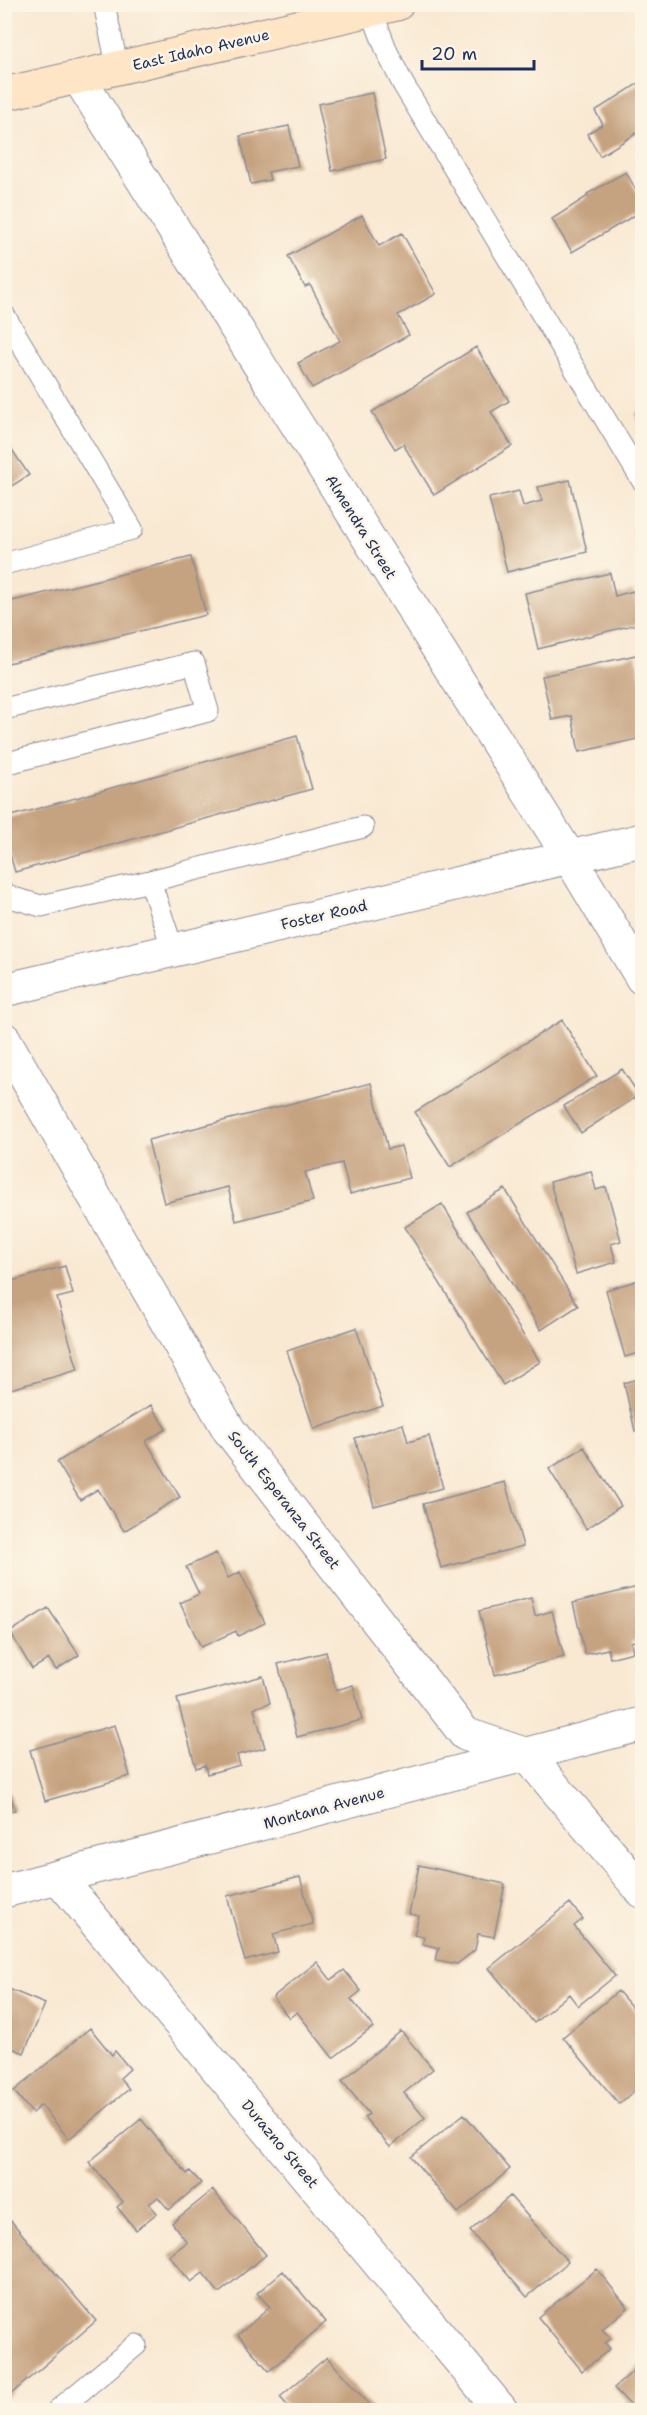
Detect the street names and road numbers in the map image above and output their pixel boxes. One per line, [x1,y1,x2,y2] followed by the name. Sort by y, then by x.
[131,25,271,75] street label: East Idaho Avenue
[321,471,401,583] street label: Almendra Street
[279,895,370,935] street label: Foster Road
[223,1426,345,1574] street label: South Esperanza Street
[261,1782,387,1834] street label: Montana Avenue
[237,2095,323,2193] street label: Durazno Street

